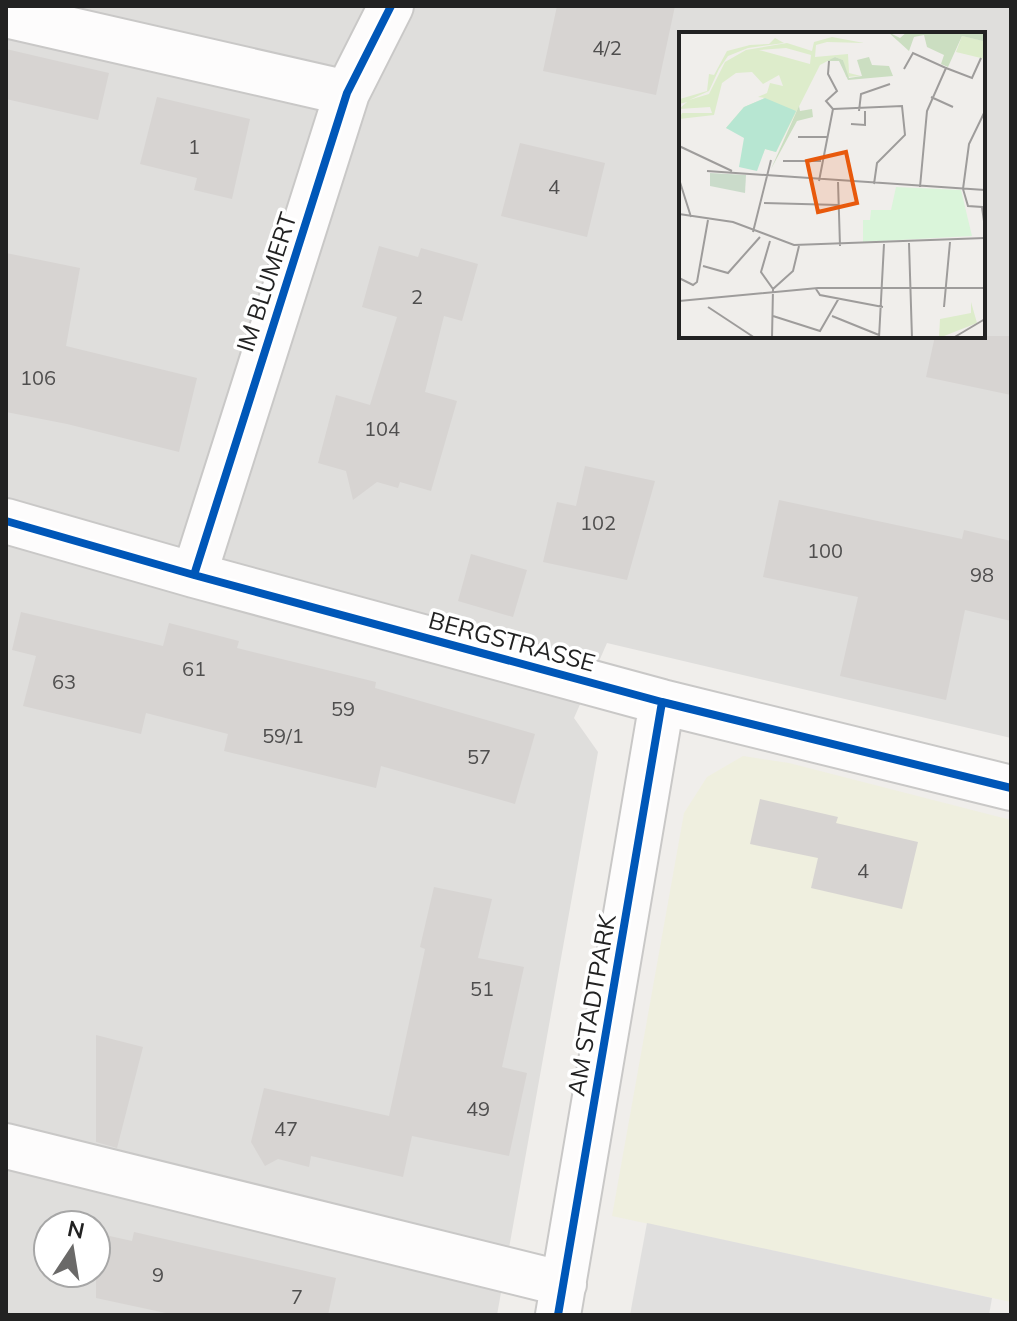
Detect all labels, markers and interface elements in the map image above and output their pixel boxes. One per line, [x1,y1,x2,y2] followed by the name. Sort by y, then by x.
[679,32,985,338] inset map
[592,35,622,60] house number: 4/2
[188,134,200,159] house number: 1
[548,174,560,199] house number: 4
[229,208,303,355] street label: IM BLUMERT
[411,284,423,309] house number: 2
[20,365,56,390] house number: 106
[364,416,400,441] house number: 104
[580,510,616,535] house number: 102
[807,538,843,563] house number: 100
[970,562,994,587] house number: 98
[425,604,599,678] street label: BERGSTRASSE
[182,656,206,681] house number: 61
[52,669,76,694] house number: 63
[331,696,355,721] house number: 59
[262,723,304,748] house number: 59/1
[467,744,491,769] house number: 57
[857,858,869,883] house number: 4
[560,911,622,1098] street label: AM STADTPARK
[470,976,494,1001] house number: 51
[466,1096,490,1121] house number: 49
[274,1116,298,1141] house number: 47
[32,1209,112,1289] north arrow
[65,1214,87,1245] text: N
[152,1262,164,1287] house number: 9
[291,1284,303,1309] house number: 7

